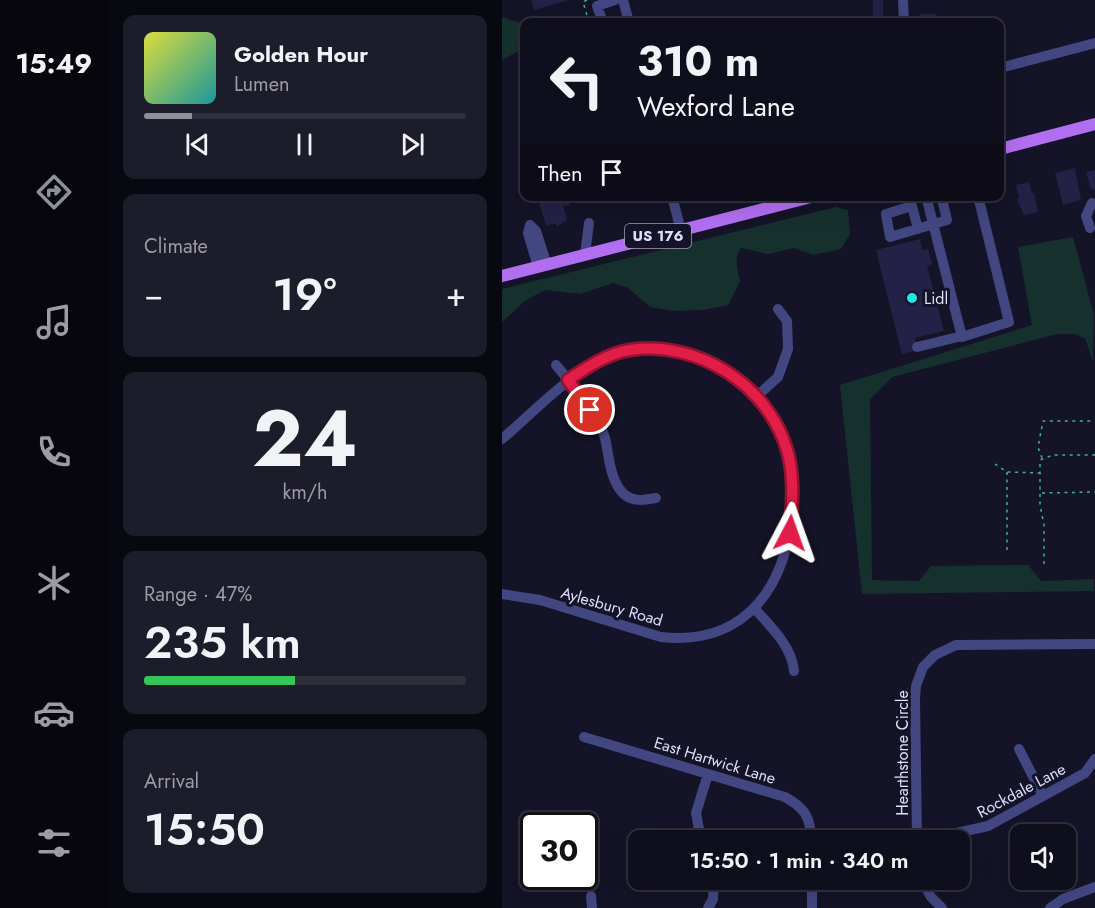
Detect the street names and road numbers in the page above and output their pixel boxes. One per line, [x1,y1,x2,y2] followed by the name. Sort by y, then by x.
[625,224,691,248] road number: US 176
[558,581,666,632] street label: Aylesbury Road
[891,690,914,816] street label: Hearthstone Circle
[651,731,779,790] street label: East Hartwick Lane
[973,757,1070,823] street label: Rockdale Lane

